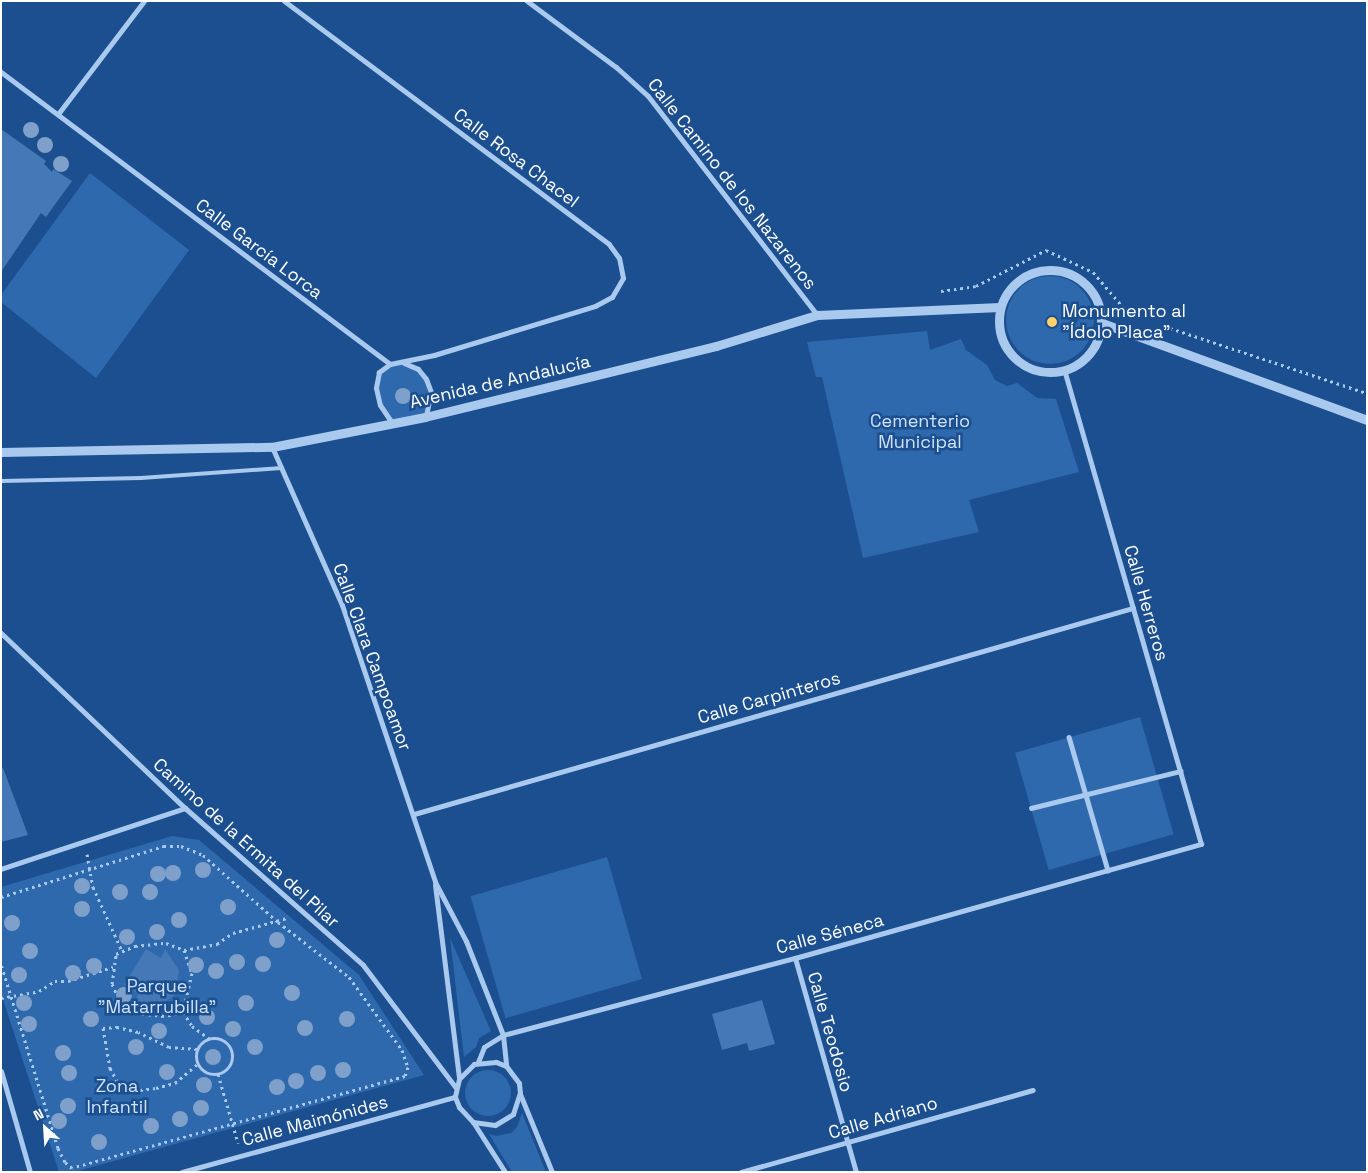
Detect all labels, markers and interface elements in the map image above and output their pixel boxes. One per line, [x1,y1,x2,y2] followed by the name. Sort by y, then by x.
[643,74,821,294] street label: Calle Camino de los Nazarenos
[449,104,583,212] street label: Calle Rosa Chacel
[191,194,327,304] street label: Calle García Lorca
[1062,301,1186,344] place label: Monumento al "Ídolo Placa"
[1046,316,1058,328] marker: Monumento al "Ídolo Placa"
[407,351,593,413] street label: Avenida de Andalucía
[870,411,970,454] park label: Cementerio Municipal
[1119,543,1173,663] street label: Calle Herreros
[328,560,416,754] street label: Calle Clara Campoamor
[695,667,843,729] street label: Calle Carpinteros
[149,754,343,932] street label: Camino de la Ermita del Pilar
[774,909,886,959] street label: Calle Séneca
[802,969,858,1095] street label: Calle Teodosio
[98,976,216,1019] park label: Parque "Matarrubilla"
[86,1076,148,1118] park label: Zona Infantil
[240,1091,390,1151] street label: Calle Maimónides
[826,1092,940,1144] street label: Calle Adriano
[20,1103,70,1153] north arrow
[30,1104,47,1125] text: N

